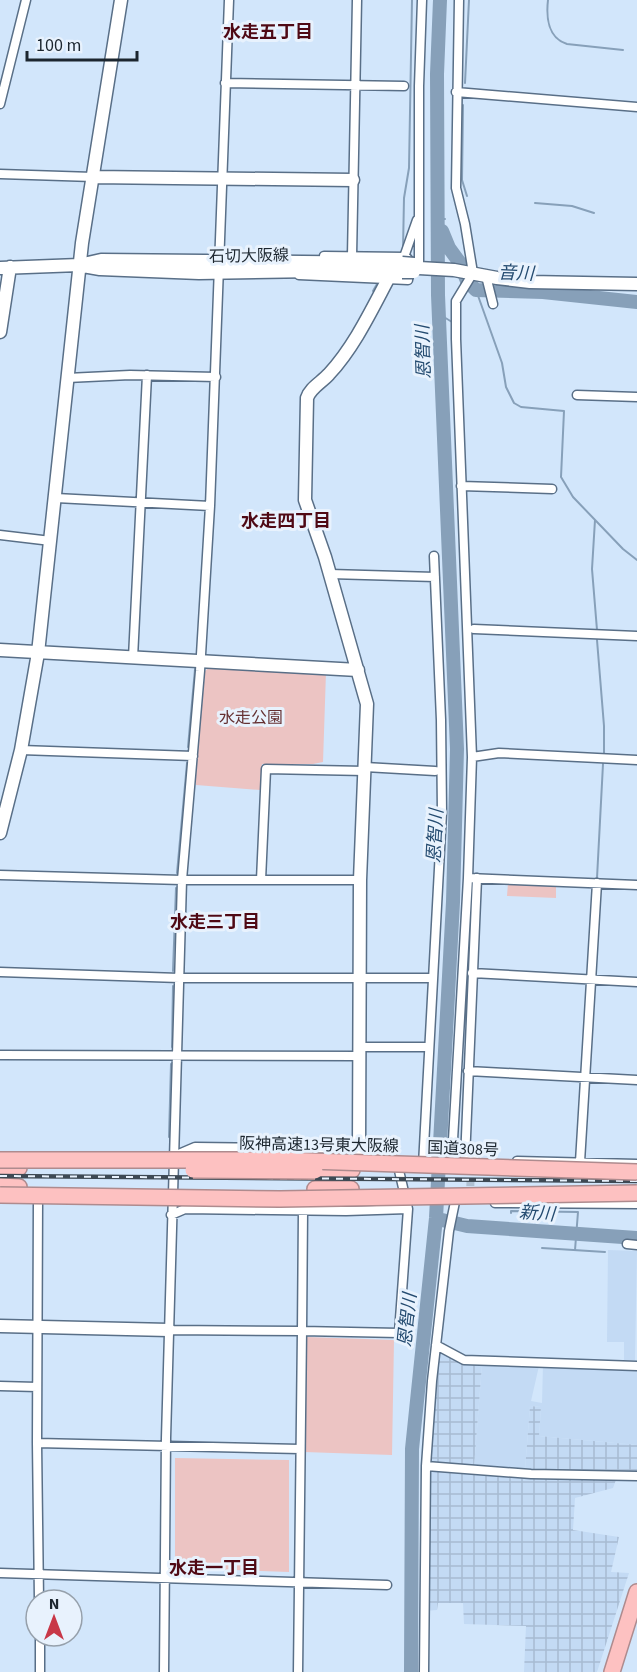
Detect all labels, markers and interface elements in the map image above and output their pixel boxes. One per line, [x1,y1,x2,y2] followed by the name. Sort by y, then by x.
[223,20,313,45] district label: 水走五丁目
[27,24,136,62] scale bar
[36,33,81,58] text: 100 m
[209,244,289,268] street label: 石切大阪線
[498,260,536,287] water label: 音川
[410,323,437,379] water label: 恩智川
[241,509,331,534] district label: 水走四丁目
[219,707,283,729] park label: 水走公園
[422,806,449,864] water label: 恩智川
[170,910,260,935] district label: 水走三丁目
[239,1133,399,1157] street label: 阪神高速13号東大阪線
[427,1137,499,1161] street label: 国道308号
[518,1200,558,1227] water label: 新川
[392,1290,423,1348] water label: 恩智川
[169,1556,259,1581] district label: 水走一丁目
[24,1588,84,1648] north arrow
[49,1593,59,1615] text: N

